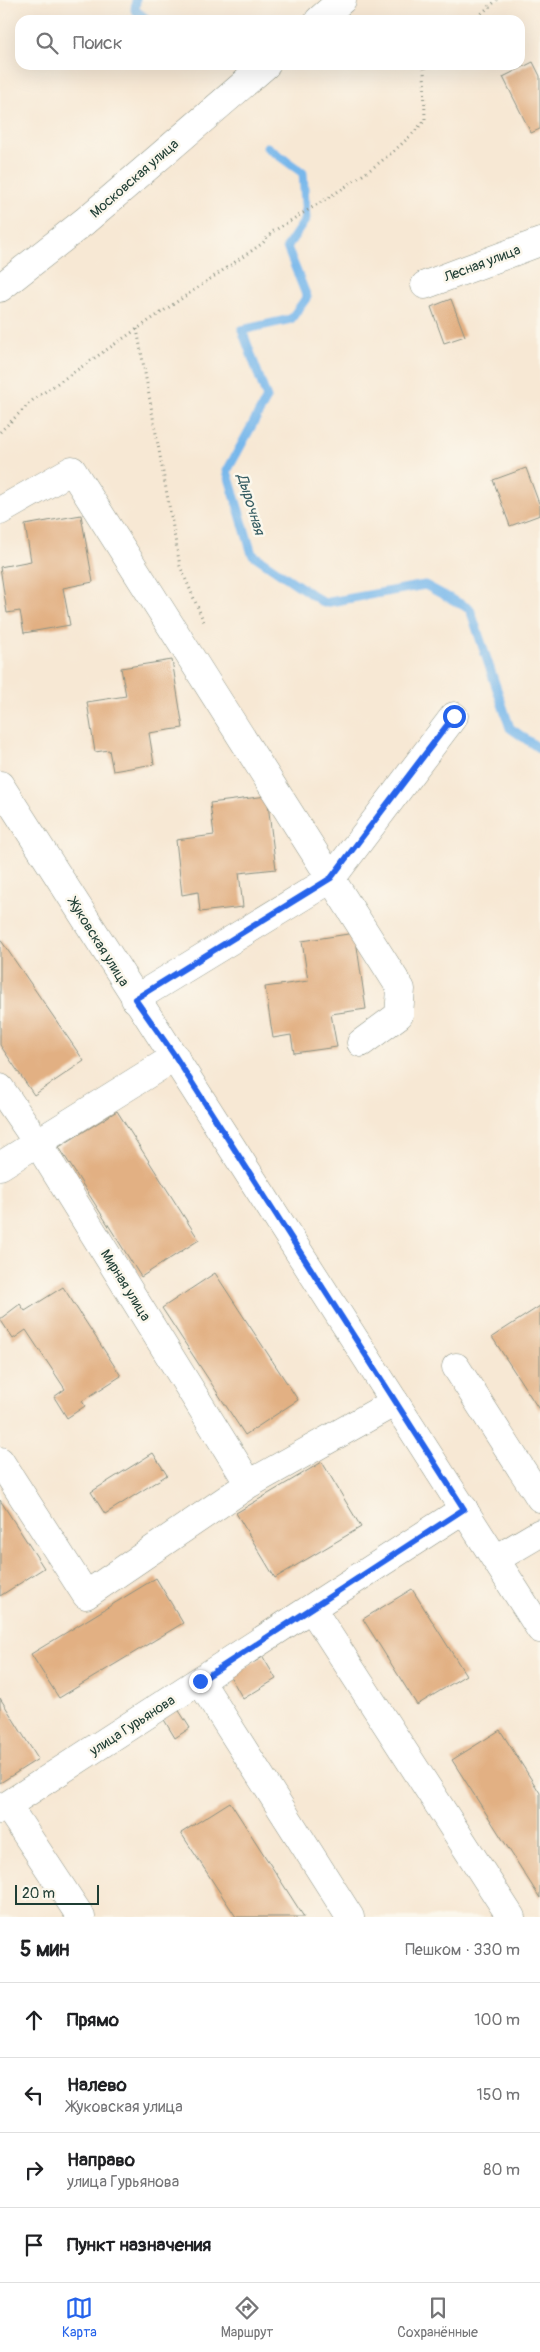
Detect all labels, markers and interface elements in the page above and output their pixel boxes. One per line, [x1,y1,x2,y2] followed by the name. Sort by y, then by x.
[15,15,525,70] search box
[33,29,61,57] icon: search
[73,31,123,55] text: Поиск
[87,135,182,221] street label: Московская улица
[441,241,523,286] street label: Лесная улица
[232,470,269,539] water label: Дырочная
[443,705,466,728] route start
[63,893,133,990] street label: Жуковская улица
[97,1246,154,1324] street label: Мирная улица
[189,1670,212,1693] route end
[86,1692,178,1760] street label: улица Гурьянова
[15,1882,99,1905] scale bar
[22,1885,55,1902] text: 20 m
[20,1936,70,1963] text: 5 мин
[405,1940,520,1960] text: Пешком · 330 m
[20,2006,48,2034] icon: ahead
[67,2008,119,2032] text: Прямо
[474,2010,520,2030] text: 100 m
[67,2073,127,2097] text: Налево
[20,2081,48,2109] icon: left
[476,2085,520,2105] text: 150 m
[67,2097,183,2117] text: Жуковская улица
[67,2148,135,2172] text: Направо
[20,2156,48,2184] icon: right
[483,2160,520,2180] text: 80 m
[67,2172,179,2192] text: улица Гурьянова
[20,2231,48,2259] icon: arrive
[67,2233,211,2257] text: Пункт назначения
[62,2294,97,2341] tab: Карта
[221,2294,273,2341] tab: Маршрут
[397,2294,478,2341] tab: Сохранённые

